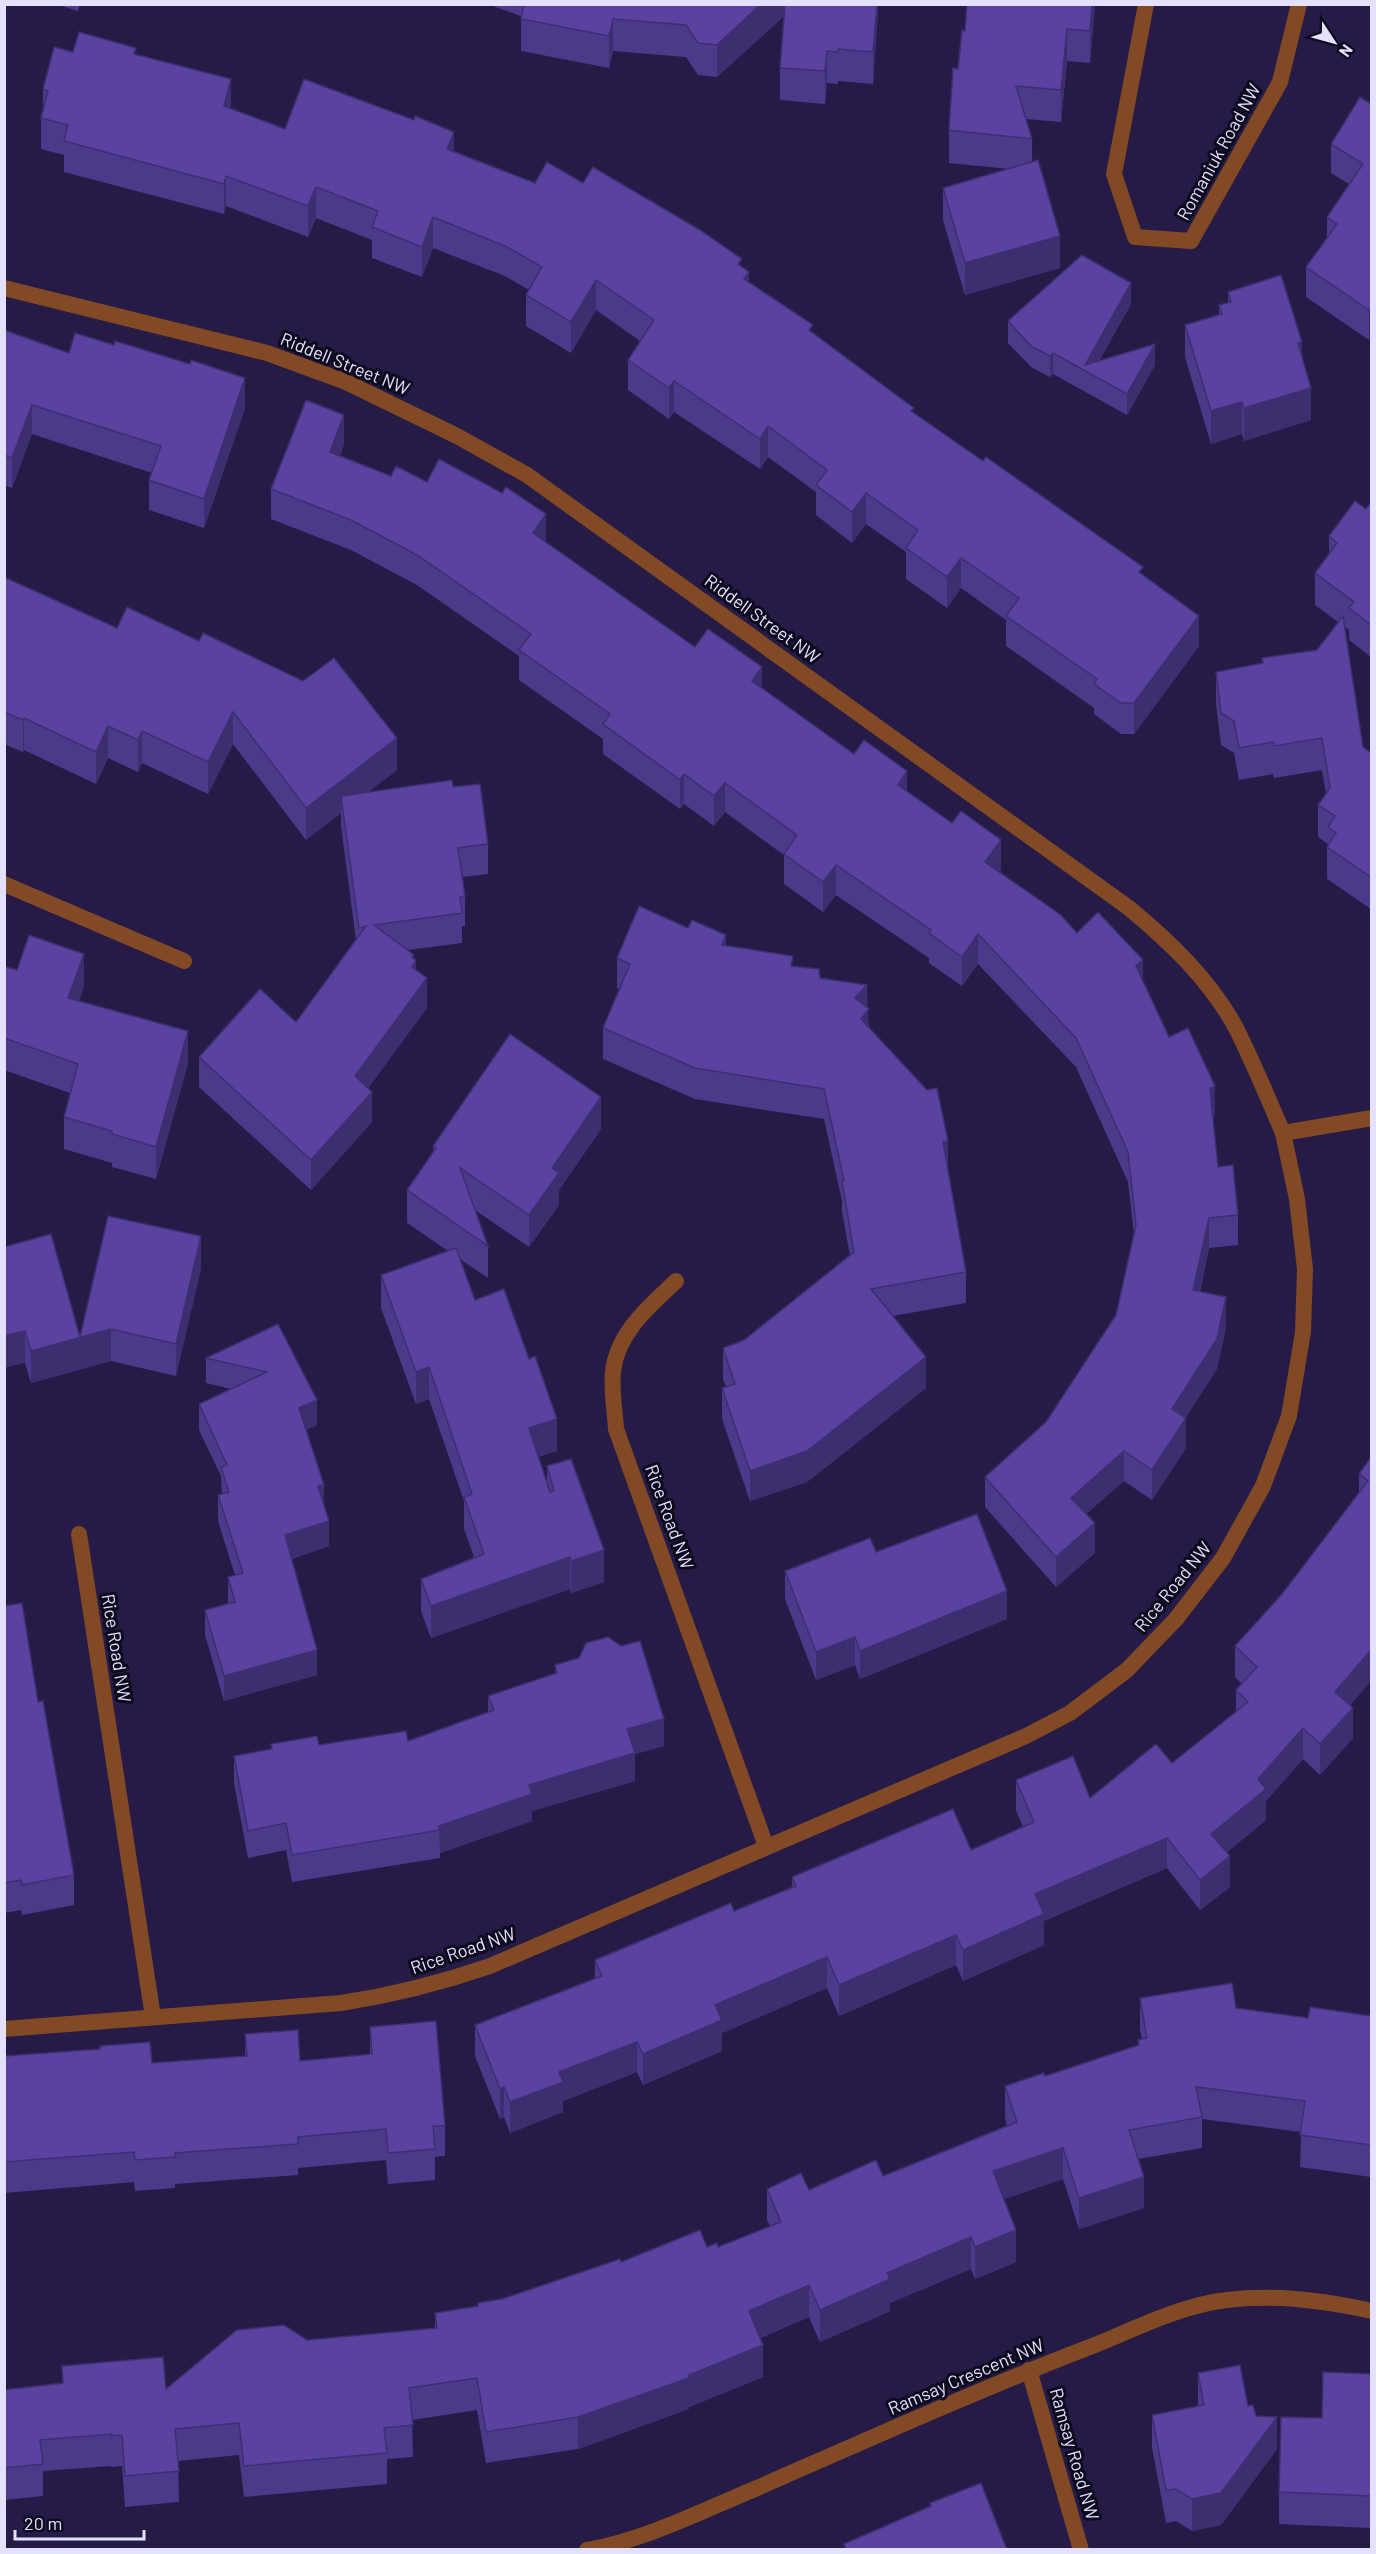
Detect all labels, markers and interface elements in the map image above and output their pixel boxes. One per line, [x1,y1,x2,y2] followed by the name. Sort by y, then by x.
[1304,12,1364,72] north arrow
[1336,41,1357,61] text: N
[1171,79,1265,224] street label: Romaniuk Road NW
[278,327,413,399] street label: Riddell Street NW
[701,569,825,668] street label: Riddell Street NW
[641,1461,699,1572] street label: Rice Road NW
[1129,1537,1215,1636] street label: Rice Road NW
[98,1592,136,1704] street label: Rice Road NW
[407,1922,518,1978] street label: Rice Road NW
[884,2333,1047,2419] street label: Ramsay Crescent NW
[1046,2385,1104,2522] street label: Ramsay Road NW
[15,2503,144,2541] scale bar
[24,2512,62,2534] text: 20 m

